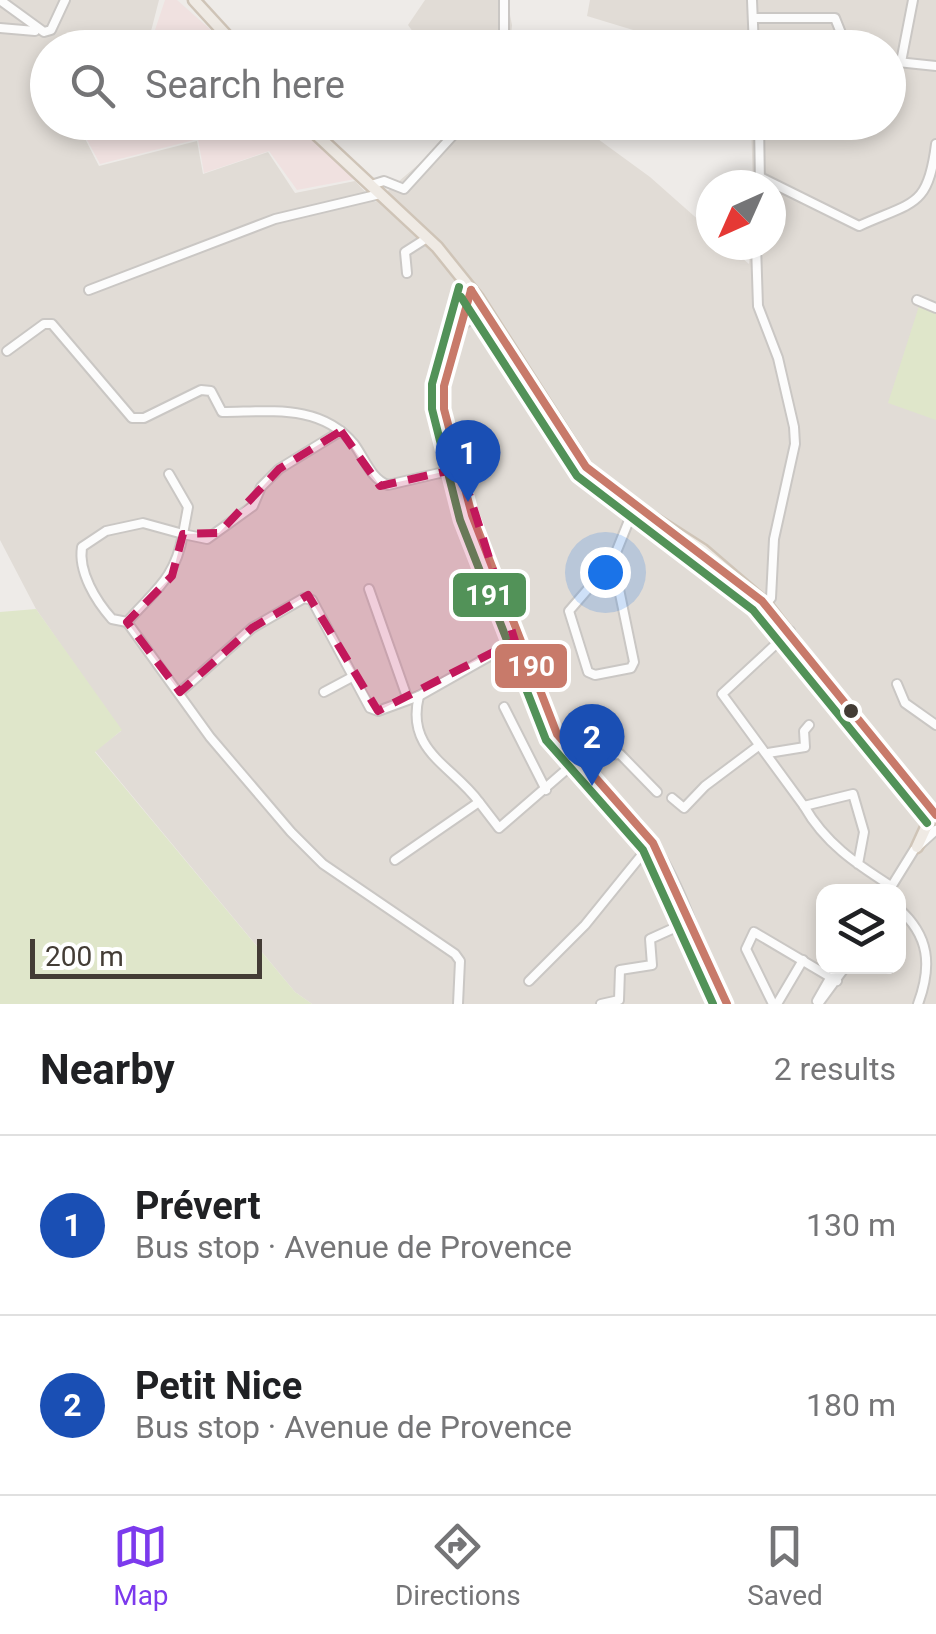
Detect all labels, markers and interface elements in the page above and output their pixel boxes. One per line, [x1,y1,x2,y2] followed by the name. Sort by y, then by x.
[30,30,906,140] search box
[65,58,120,113] icon: search
[145,63,345,107] text: Search here
[696,170,786,260] north arrow
[436,420,500,502] pin: 1
[580,547,631,598] your location
[451,571,528,619] line badge: 191
[465,579,513,612] text: 191
[493,642,569,690] line badge: 190
[507,650,555,683] text: 190
[841,701,861,721] unlabelled marker
[560,704,624,786] pin: 2
[816,884,906,974] map controls
[816,884,906,974] button: layers
[30,934,262,978] scale bar
[45,940,124,973] text: 200 m
[40,1045,175,1094] text: Nearby
[774,1050,896,1088] text: 2 results
[135,1184,261,1228] text: Prévert
[63,1206,82,1244] text: 1
[806,1206,896,1244] text: 130 m
[135,1228,572,1266] text: Bus stop · Avenue de Provence
[135,1364,302,1408] text: Petit Nice
[63,1386,82,1424] text: 2
[806,1386,896,1424] text: 180 m
[135,1408,572,1446] text: Bus stop · Avenue de Provence
[113,1519,169,1612] tab: Map
[395,1519,521,1612] tab: Directions
[747,1519,823,1612] tab: Saved

